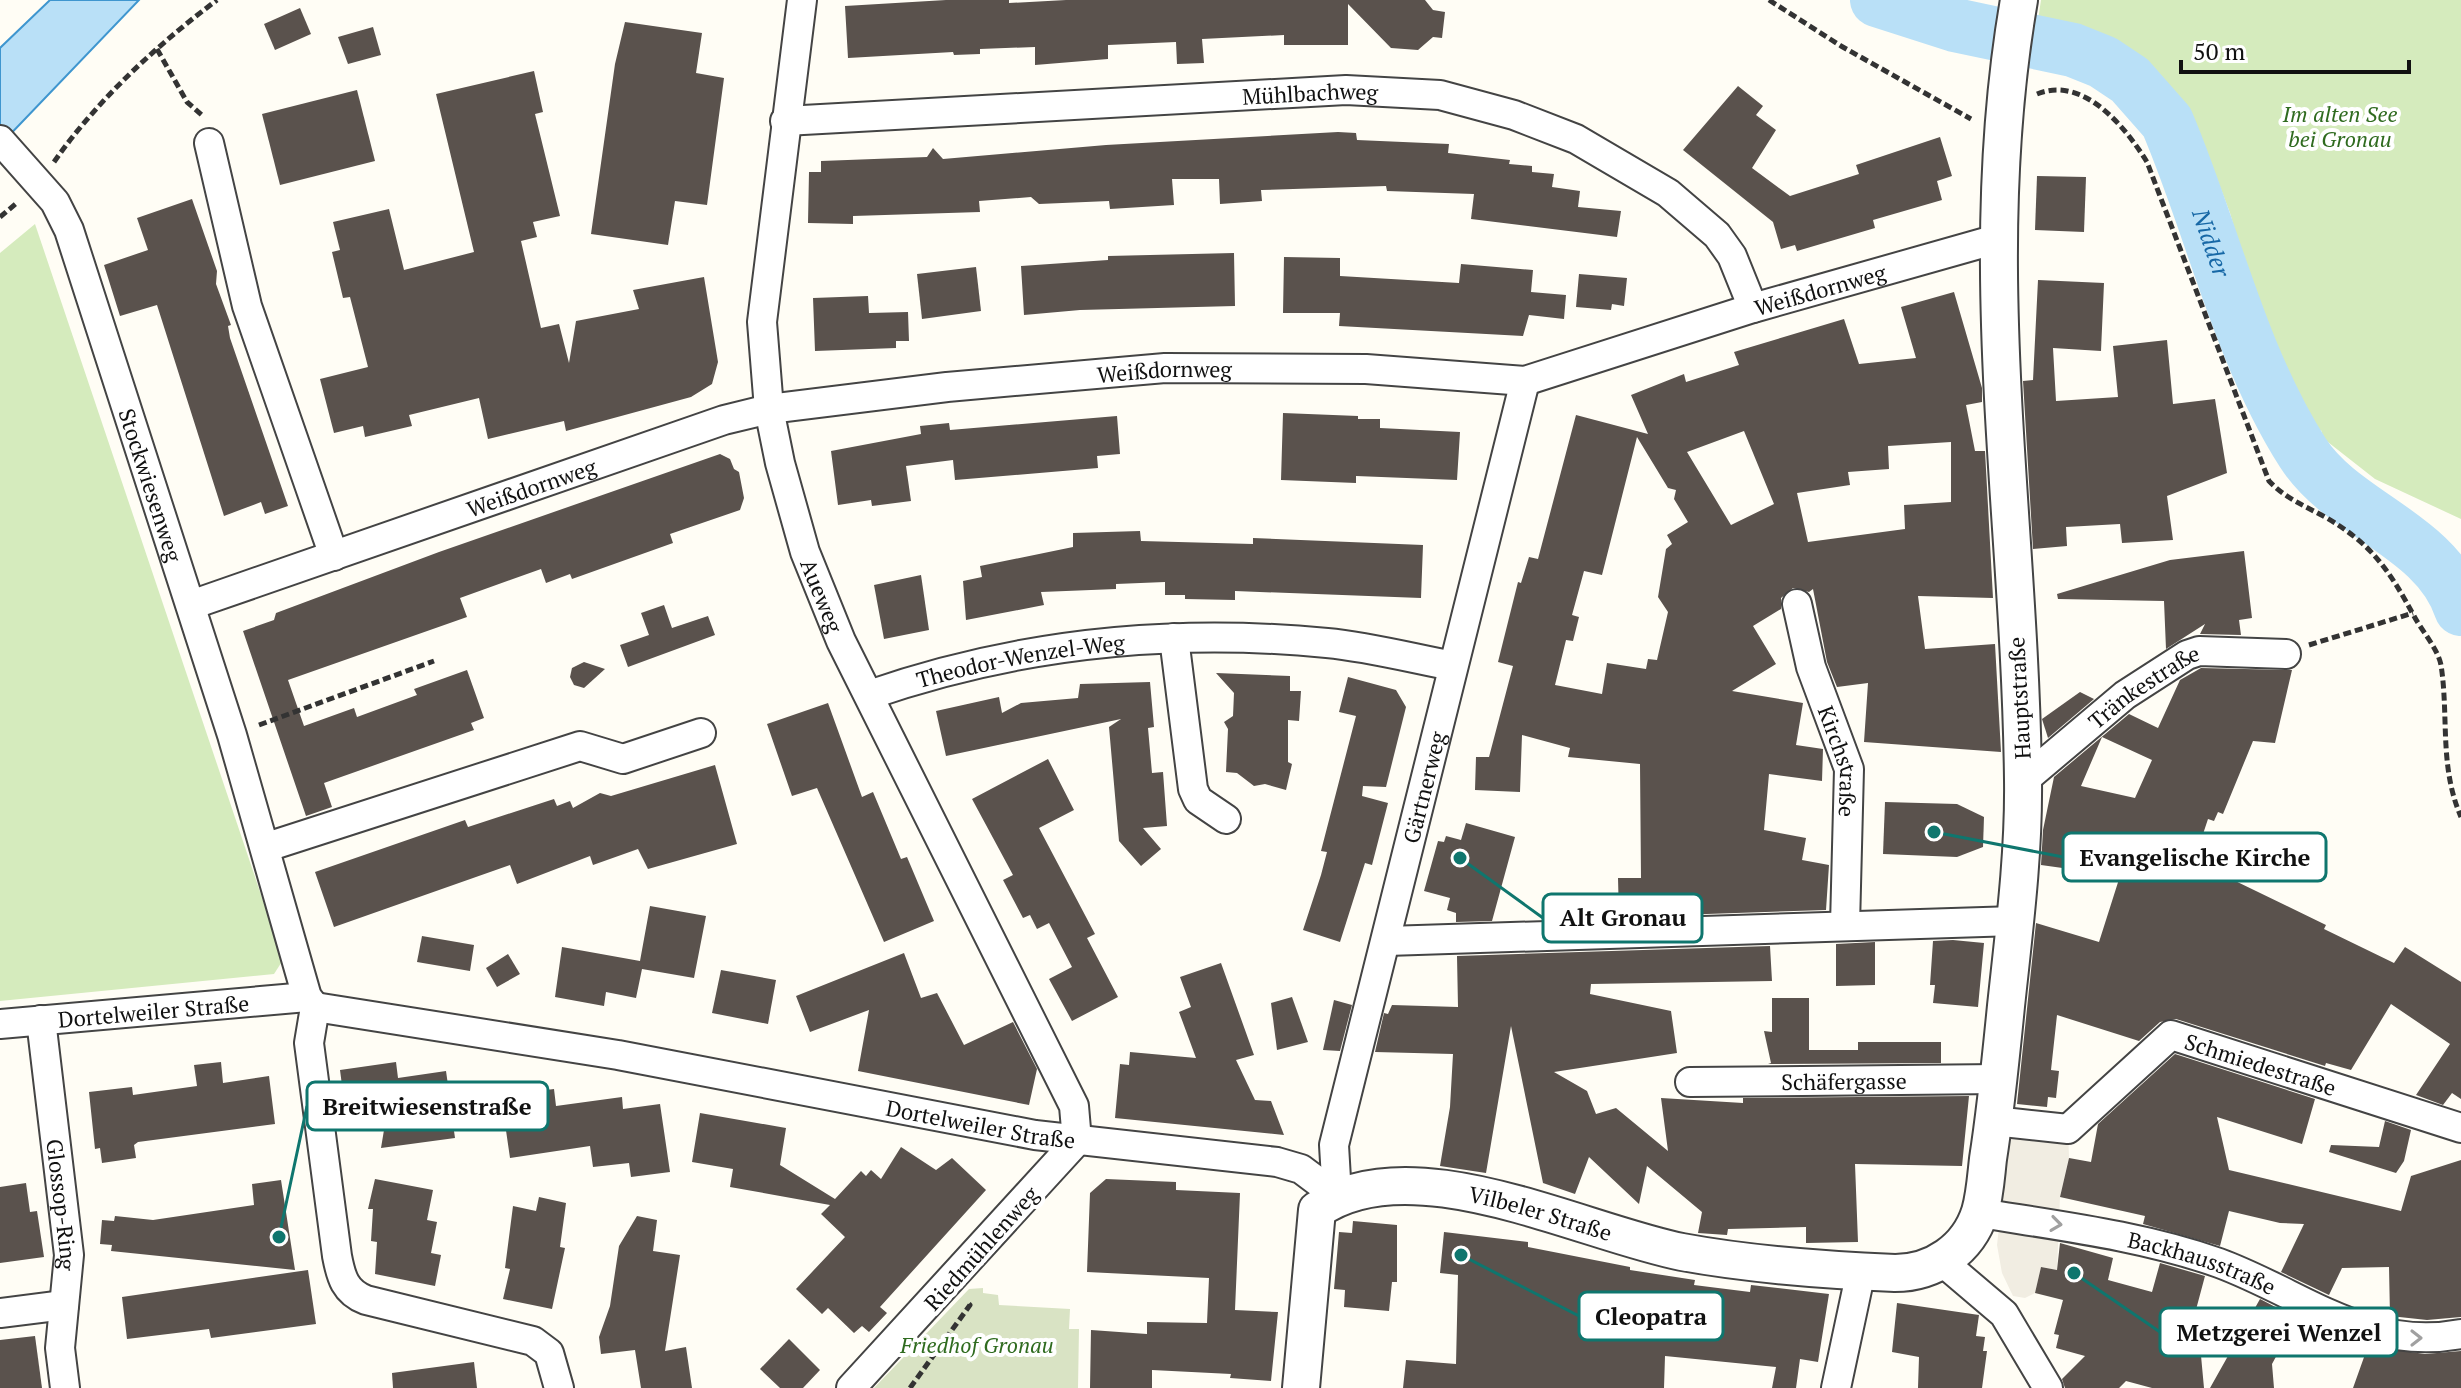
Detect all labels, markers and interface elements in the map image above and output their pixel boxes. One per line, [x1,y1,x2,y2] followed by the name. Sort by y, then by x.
[2181,24,2409,74] scale bar
[2193,35,2245,67] text: 50 m
[1242,75,1379,110] street label: Mühlbachweg
[2282,99,2397,153] park label: Im alten See bei Gronau
[2185,203,2239,283] water label: Nidder
[1751,257,1889,321] street label: Weißdornweg
[1096,353,1232,388] street label: Weißdornweg
[113,404,190,566] street label: Stockwiesenweg
[462,451,600,523] street label: Weißdornweg
[795,554,851,637] street label: Aueweg
[913,627,1126,694] street label: Theodor-Wenzel-Weg
[2001,636,2037,760] street label: Hauptstraße
[2082,637,2203,735] street label: Tränkestraße
[1812,701,1864,817] street label: Kirchstraße
[1396,728,1451,846] street label: Gärtnerweg
[2063,833,2326,881] callout: Evangelische Kirche
[2079,841,2311,873] text: Evangelische Kirche
[1543,894,1702,942] callout: Alt Gronau
[1560,901,1687,933] text: Alt Gronau
[57,988,250,1033] street label: Dortelweiler Straße
[2181,1026,2340,1102] street label: Schmiedestraße
[1781,1065,1907,1096] street label: Schäfergasse
[307,1082,548,1130] callout: Breitwiesenstraße
[322,1090,532,1122] text: Breitwiesenstraße
[884,1092,1077,1154] street label: Dortelweiler Straße
[41,1137,84,1272] street label: Glossop-Ring
[917,1179,1045,1316] street label: Riedmühlenweg
[1466,1179,1616,1247] street label: Vilbeler Straße
[2050,1215,2063,1232] one-way arrow
[2125,1224,2281,1301] street label: Backhausstraße
[1579,1292,1723,1340] callout: Cleopatra
[1595,1300,1708,1332] text: Cleopatra
[2160,1308,2397,1356] callout: Metzgerei Wenzel
[2177,1316,2381,1348] text: Metzgerei Wenzel
[2410,1329,2423,1347] one-way arrow
[899,1330,1054,1359] park label: Friedhof Gronau

